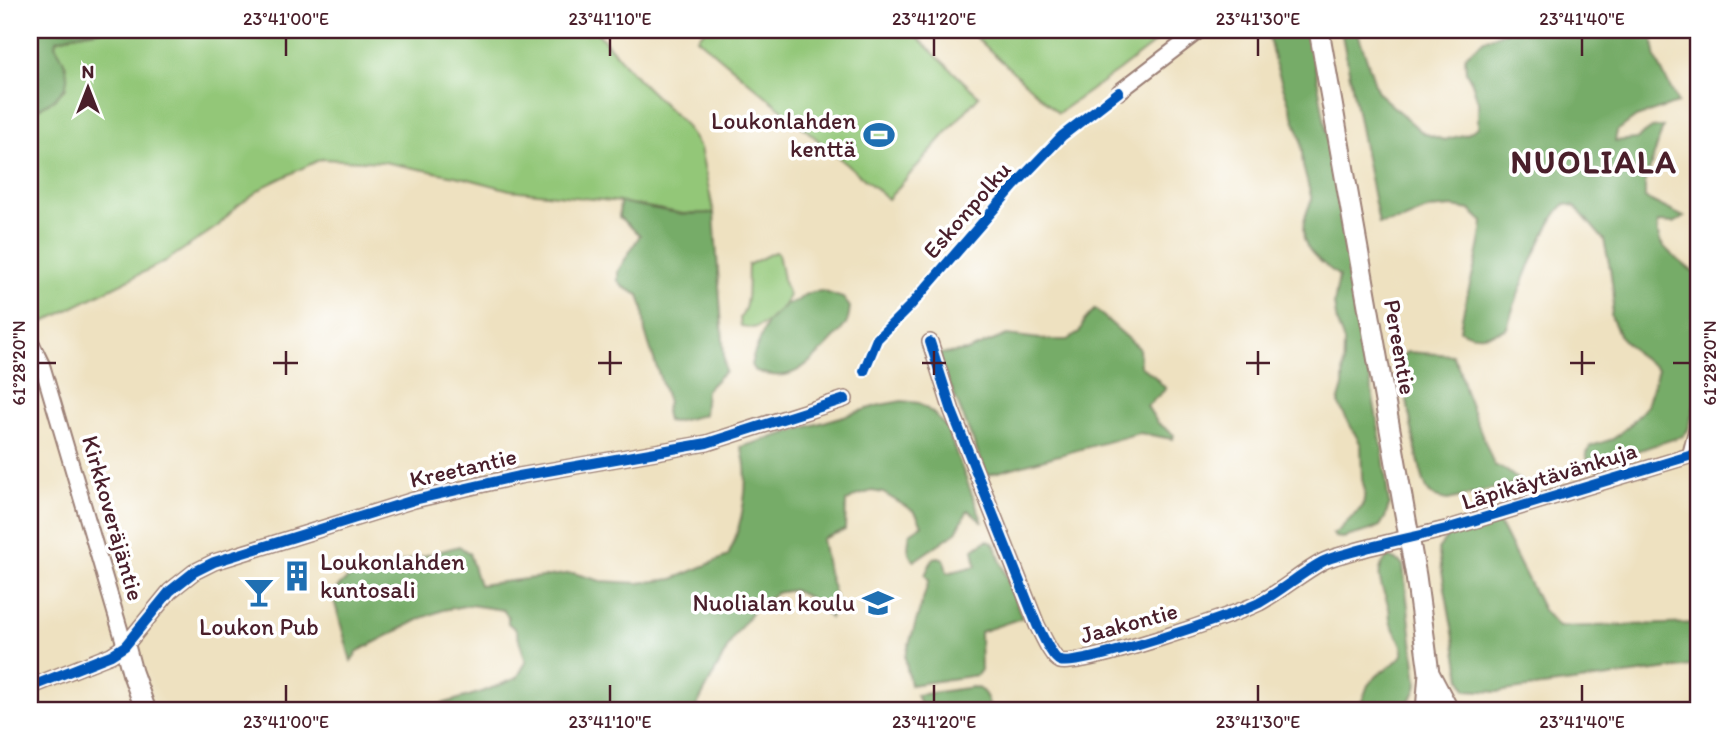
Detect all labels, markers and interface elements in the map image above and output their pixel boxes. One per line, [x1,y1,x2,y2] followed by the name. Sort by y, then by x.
[243,8,329,30] text: 23°41'00"E
[568,8,652,30] text: 23°41'10"E
[892,8,976,30] text: 23°41'20"E
[1216,8,1300,30] text: 23°41'30"E
[1539,8,1625,30] text: 23°41'40"E
[52,52,122,122] north arrow
[82,60,94,83] text: N
[711,106,856,163] place label: Loukonlahden kenttä
[862,118,896,152] sports icon: Loukonlahden kenttä
[1510,143,1678,181] district label: NUOLIALA
[916,155,1017,264] street label: Eskonpolku
[1378,297,1423,397] street label: Pereentie
[8,320,30,406] text: 61°28'20"N
[1699,320,1721,406] text: 61°28'20"N
[76,432,151,604] street label: Kirkkoveräjäntie
[1458,435,1640,516] street label: Läpikäytävänkuja
[406,441,519,494] street label: Kreetantie
[320,547,465,604] place label: Loukonlahden kuntosali
[280,559,314,593] building icon: Loukonlahden kuntosali
[242,575,276,609] bar icon: Loukon Pub
[861,586,895,620] school or university icon: Nuolialan koulu
[693,588,855,617] place label: Nuolialan koulu
[1077,596,1181,649] street label: Jaakontie
[199,612,319,641] place label: Loukon Pub
[243,711,329,733] text: 23°41'00"E
[568,711,652,733] text: 23°41'10"E
[892,711,976,733] text: 23°41'20"E
[1216,711,1300,733] text: 23°41'30"E
[1539,711,1625,733] text: 23°41'40"E

